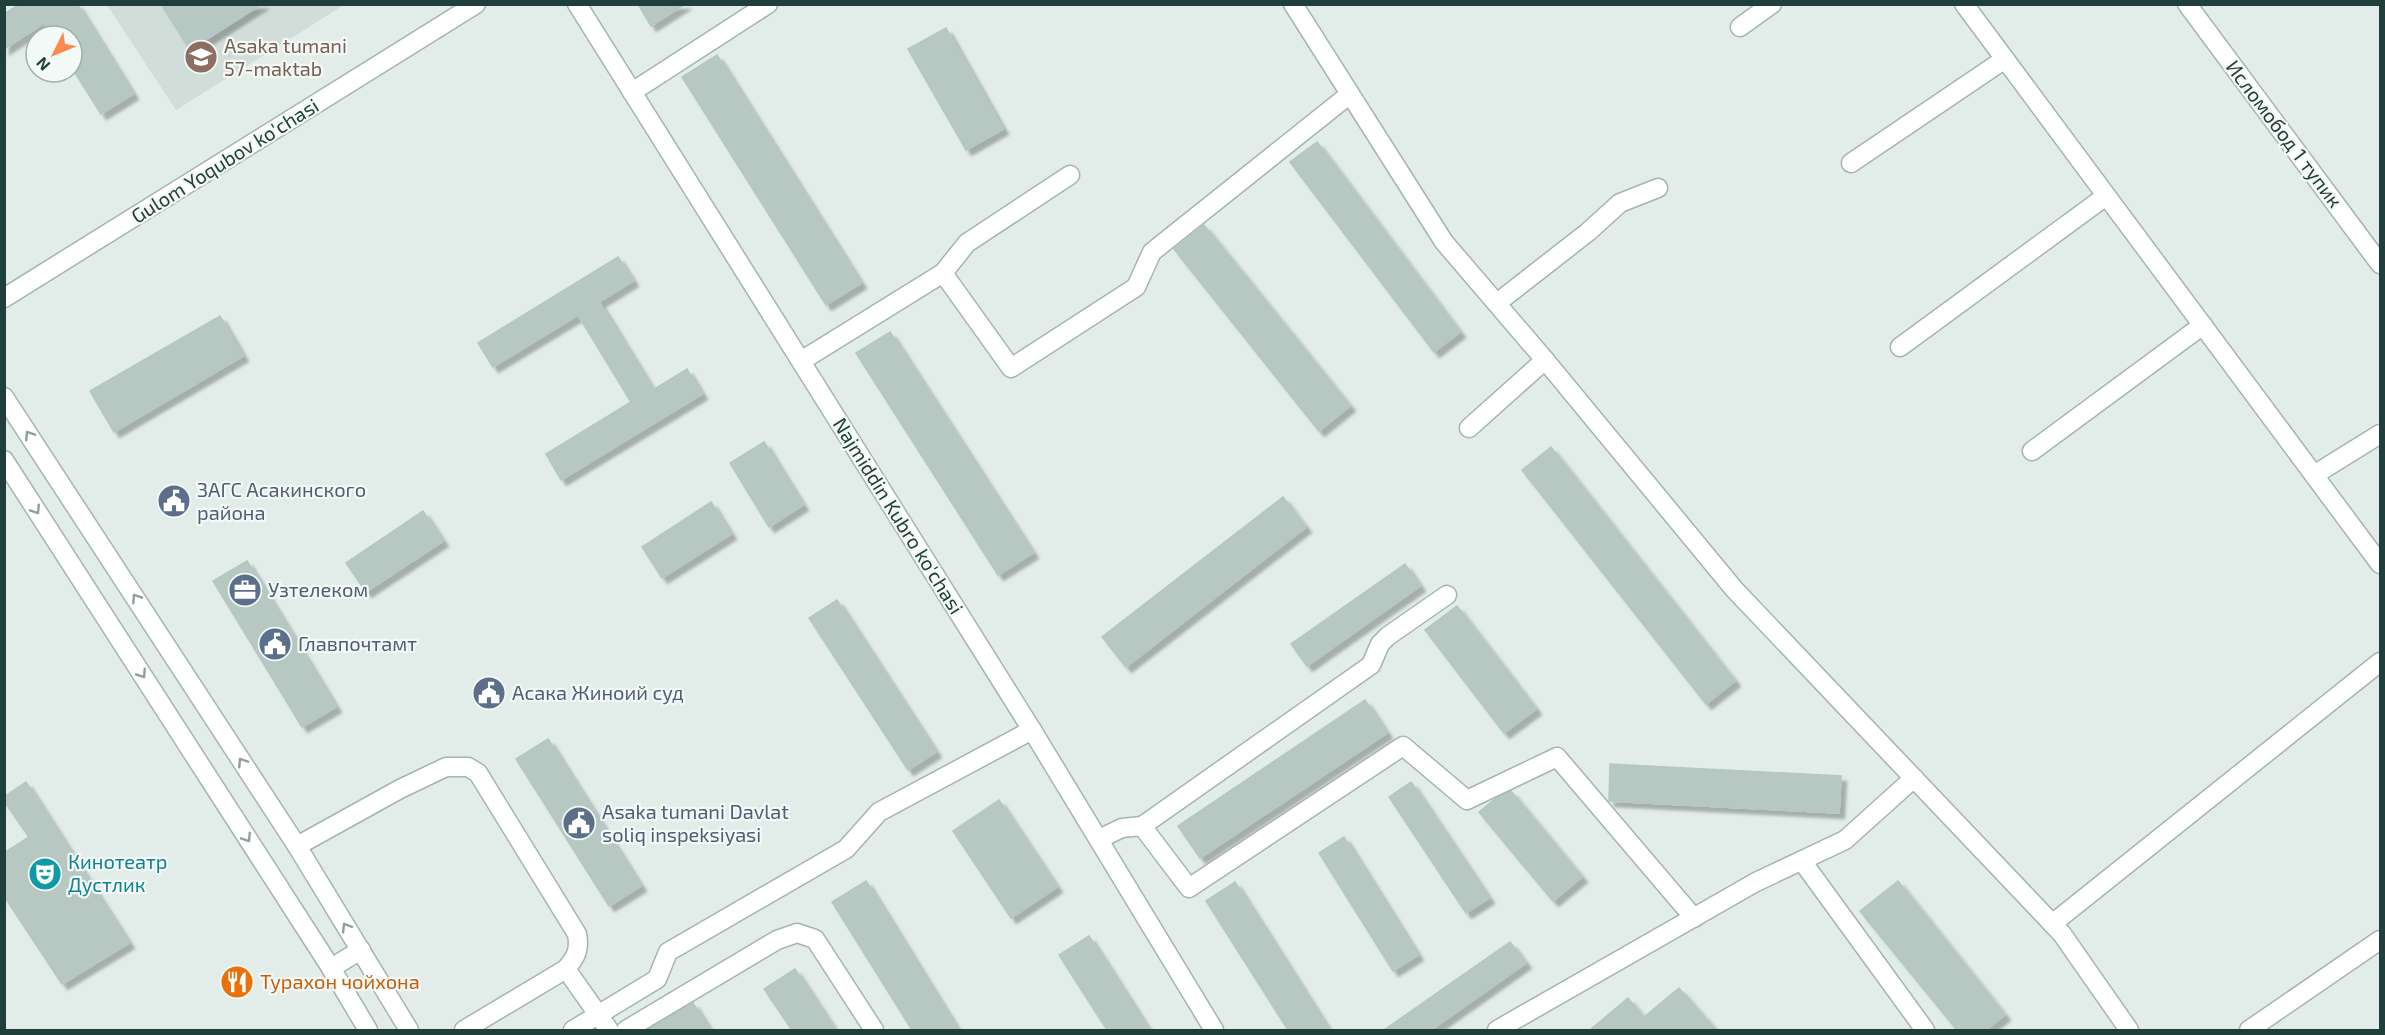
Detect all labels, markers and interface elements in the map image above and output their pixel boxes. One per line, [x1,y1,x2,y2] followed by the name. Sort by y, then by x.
[24,24,84,84] north arrow
[224,33,347,80] place label: Asaka tumani 57-maktab
[183,39,219,75] school or university icon: Asaka tumani 57-maktab
[32,54,54,75] text: N
[2221,55,2348,213] street label: Исломобод 1 тупик
[126,93,323,228] street label: Gulom Yoqubov ko'chasi
[829,413,969,618] street label: Najmiddin Kubro ko'chasi
[25,431,37,441] one-way arrow
[197,477,366,524] place label: ЗАГС Асакинского района
[156,483,192,519] public building icon: ЗАГС Асакинского района
[29,503,40,514] one-way arrow
[227,572,263,608] office icon: Узтелеком
[268,577,368,601] place label: Узтелеком
[132,594,143,605] one-way arrow
[257,626,293,662] public building icon: Главпочтамт
[298,631,417,655] place label: Главпочтамт
[134,667,145,678] one-way arrow
[471,675,507,711] public building icon: Асака Жиноий суд
[512,680,684,705] place label: Асака Жиноий суд
[238,758,250,768] one-way arrow
[602,799,789,846] place label: Asaka tumani Davlat soliq inspeksiyasi
[561,805,597,841] public building icon: Asaka tumani Davlat soliq inspeksiyasi
[240,831,251,842] one-way arrow
[68,849,167,897] place label: Кинотеатр Дустлик
[27,856,63,892] theatre icon: Кинотеатр Дустлик
[342,923,354,933] one-way arrow
[219,964,255,1000] restaurant icon: Турахон чойхона
[260,969,420,994] place label: Турахон чойхона

